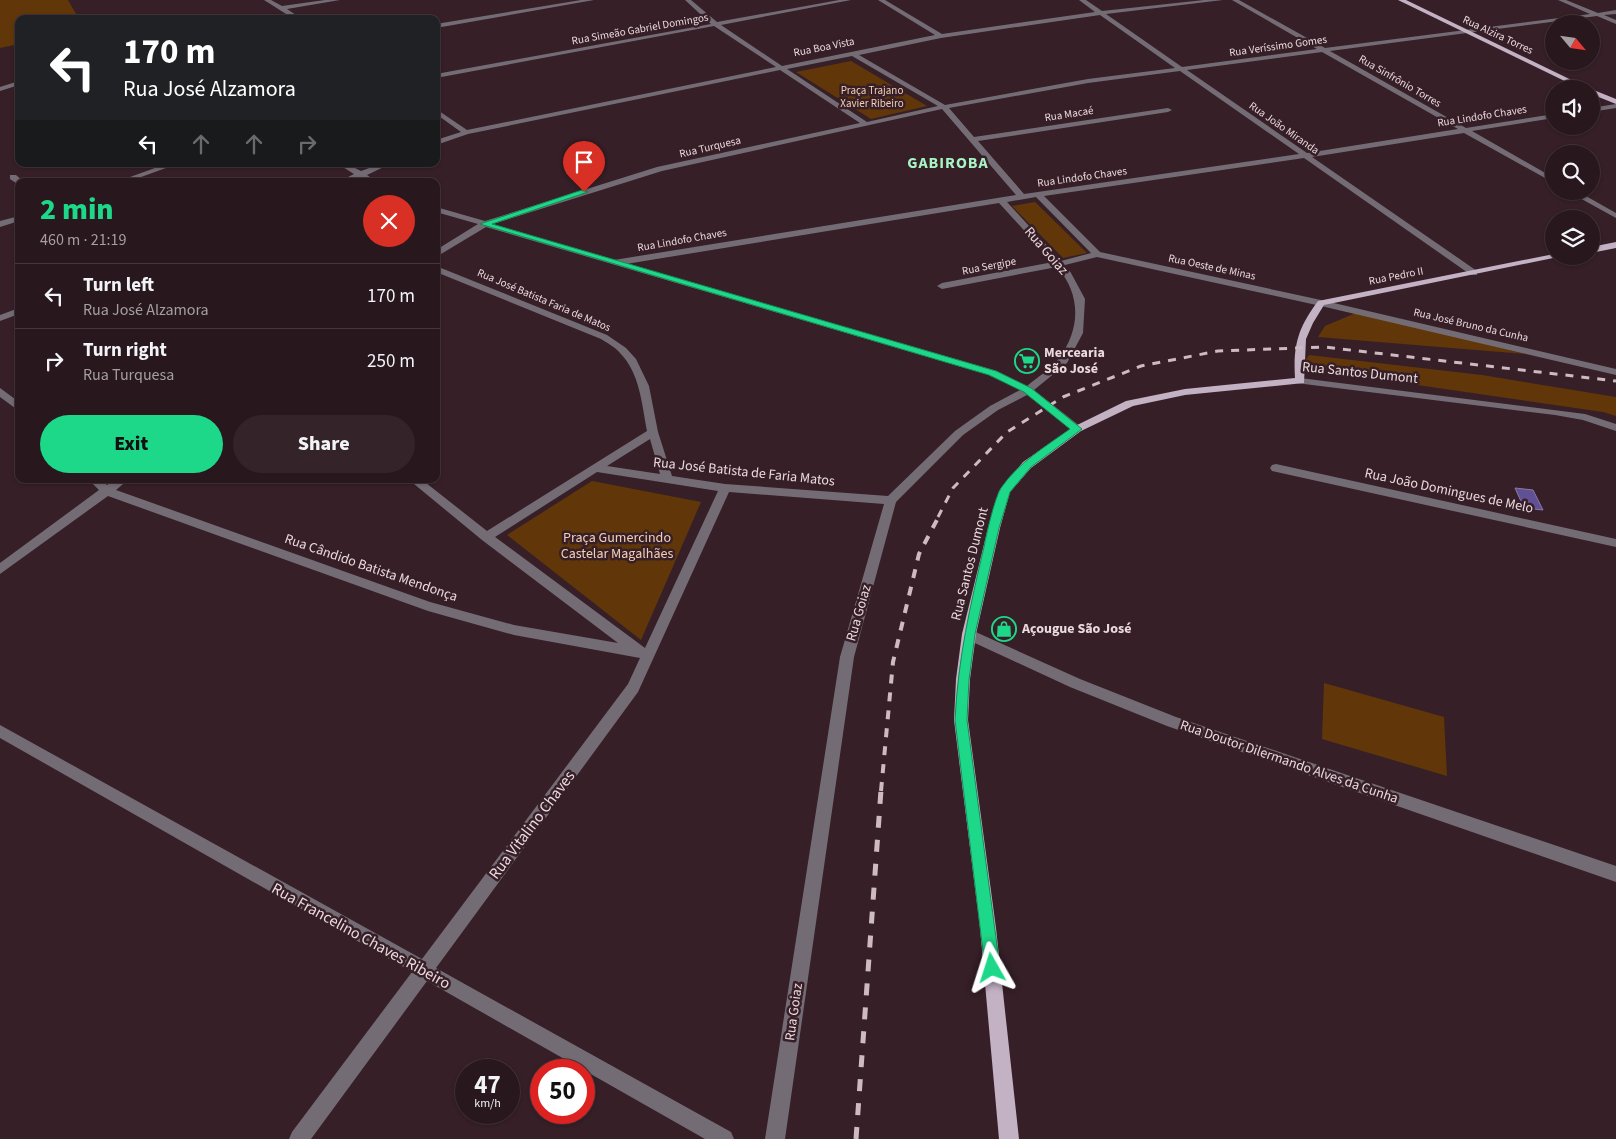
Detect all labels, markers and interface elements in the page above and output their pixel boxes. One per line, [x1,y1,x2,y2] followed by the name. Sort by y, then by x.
[570,10,710,48] street label: Rua Simeão Gabriel Domingos
[1460,12,1536,58] street label: Rua Alzira Torres
[1545,15,1600,70] north arrow
[1545,15,1600,265] map controls
[123,27,215,77] text: 170 m
[1228,32,1328,60] street label: Rua Veríssimo Gomes
[792,34,856,60] street label: Rua Boa Vista
[40,35,105,100] icon: left
[1356,51,1444,111] street label: Rua Sinfrônio Torres
[123,73,296,105] text: Rua José Alzamora
[1545,80,1600,135] button: sound
[840,83,904,111] park label: Praça Trajano Xavier Ribeiro
[1246,98,1322,158] street label: Rua João Miranda
[1436,101,1528,130] street label: Rua Lindofo Chaves
[1043,103,1095,125] street label: Rua Macaé
[134,130,162,158] icon: left
[187,130,215,158] icon: ahead
[240,130,268,158] icon: ahead
[293,130,321,158] icon: right
[678,133,742,161] street label: Rua Turquesa
[563,141,605,192] pin
[1545,145,1600,200] button: search
[570,148,598,176] icon: arrive
[907,152,989,174] district label: GABIROBA
[1036,163,1128,191] street label: Rua Lindofo Chaves
[40,188,114,231] text: 2 min
[363,195,415,247] button: close
[1545,210,1600,265] button: layers
[1019,223,1073,280] street label: Rua Goiaz
[636,225,728,255] street label: Rua Lindofo Chaves
[40,229,127,251] text: 460 m · 21:19
[1167,250,1257,284] street label: Rua Oeste de Minas
[961,253,1018,279] street label: Rua Sergipe
[1367,263,1425,289] street label: Rua Pedro II
[475,265,613,335] street label: Rua José Batista Faria de Matos
[83,272,154,299] text: Turn left
[40,282,68,310] icon: left
[367,283,415,310] text: 170 m
[83,299,209,321] text: Rua José Alzamora
[1412,304,1530,346] street label: Rua José Bruno da Cunha
[83,337,167,364] text: Turn right
[1044,343,1105,379] place label: Mercearia São José
[40,347,68,375] icon: right
[367,348,415,375] text: 250 m
[1014,348,1040,374] supermarket icon: Mercearia São José
[1301,357,1419,389] street label: Rua Santos Dumont
[83,364,174,386] text: Rua Turquesa
[40,415,223,473] button: Exit
[233,415,415,473] button: Share
[652,453,836,492] street label: Rua José Batista de Faria Matos
[1363,463,1535,519] street label: Rua João Domingues de Melo
[946,505,994,623] street label: Rua Santos Dumont
[561,528,673,564] park label: Praça Gumercindo Castelar Magalhães
[282,529,460,607] street label: Rua Cândido Batista Mendonça
[841,582,877,644] street label: Rua Goiaz
[991,616,1017,642] shop icon: Açougue São José
[1021,619,1131,639] place label: Açougue São José
[1177,715,1401,809] street label: Rua Doutor Dilermando Alves da Cunha
[484,766,580,884] street label: Rua Vitalino Chaves
[268,878,454,994] street label: Rua Francelino Chaves Ribeiro
[965,941,1017,993] position arrow
[780,982,808,1042] street label: Rua Goiaz
[530,1059,595,1124] speed limit sign: 50
[474,1067,501,1103] text: 47
[474,1095,501,1112] text: km/h

